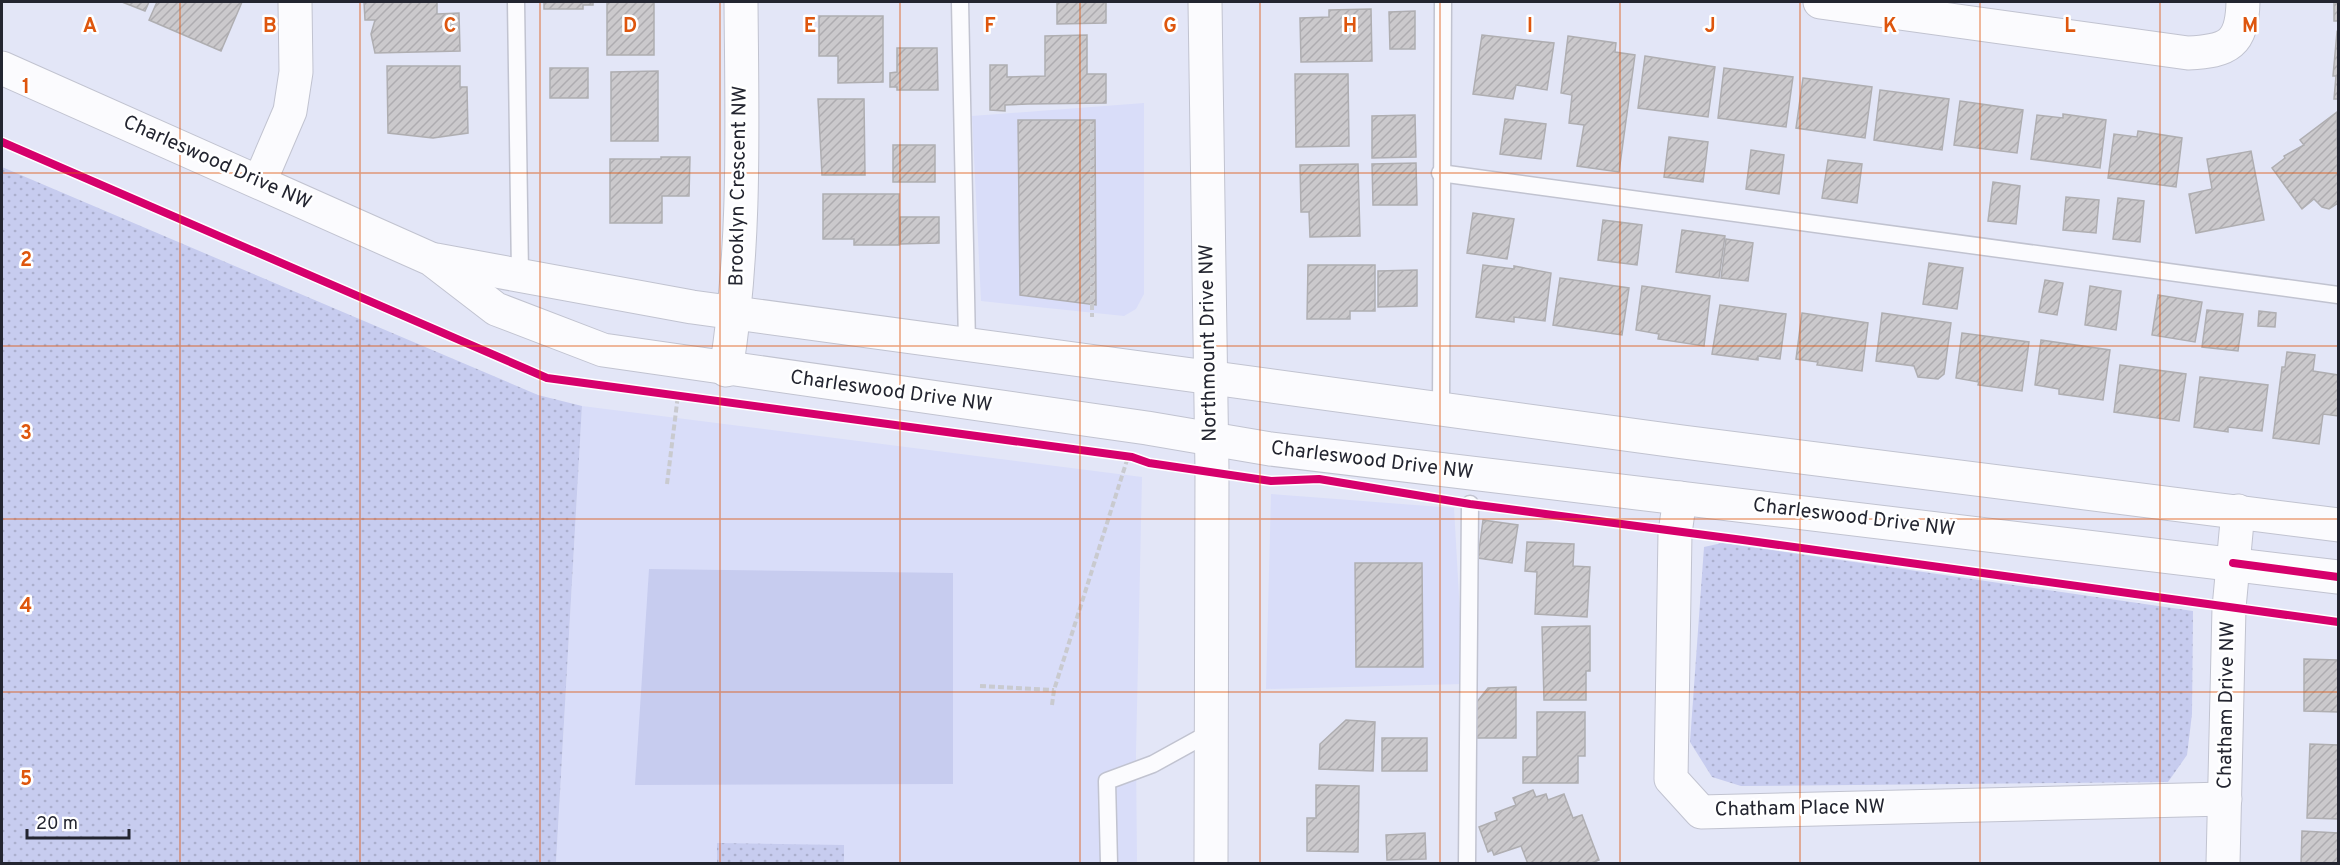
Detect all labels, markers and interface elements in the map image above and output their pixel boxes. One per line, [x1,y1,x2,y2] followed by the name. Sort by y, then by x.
[83,14,97,40] text: A
[263,14,277,40] text: B
[444,14,456,40] text: C
[623,14,637,40] text: D
[804,14,816,40] text: E
[984,14,996,40] text: F
[1163,14,1177,40] text: G
[1343,14,1357,40] text: H
[1527,14,1533,40] text: I
[1704,14,1716,40] text: J
[1883,14,1897,40] text: K
[2064,14,2076,40] text: L
[2242,14,2258,40] text: M
[22,75,30,101] text: 1
[724,85,754,287] street label: Brooklyn Crescent NW
[119,110,315,216] street label: Charleswood Drive NW
[1194,244,1224,442] street label: Northmount Drive NW
[20,248,32,274] text: 2
[788,365,994,419] street label: Charleswood Drive NW
[20,421,32,447] text: 3
[1269,436,1475,486] street label: Charleswood Drive NW
[1751,493,1957,543] street label: Charleswood Drive NW
[20,594,32,620] text: 4
[2213,621,2241,789] street label: Chatham Drive NW
[20,767,32,793] text: 5
[1715,795,1885,823] street label: Chatham Place NW
[27,802,129,840] scale bar
[36,813,78,836] text: 20 m

